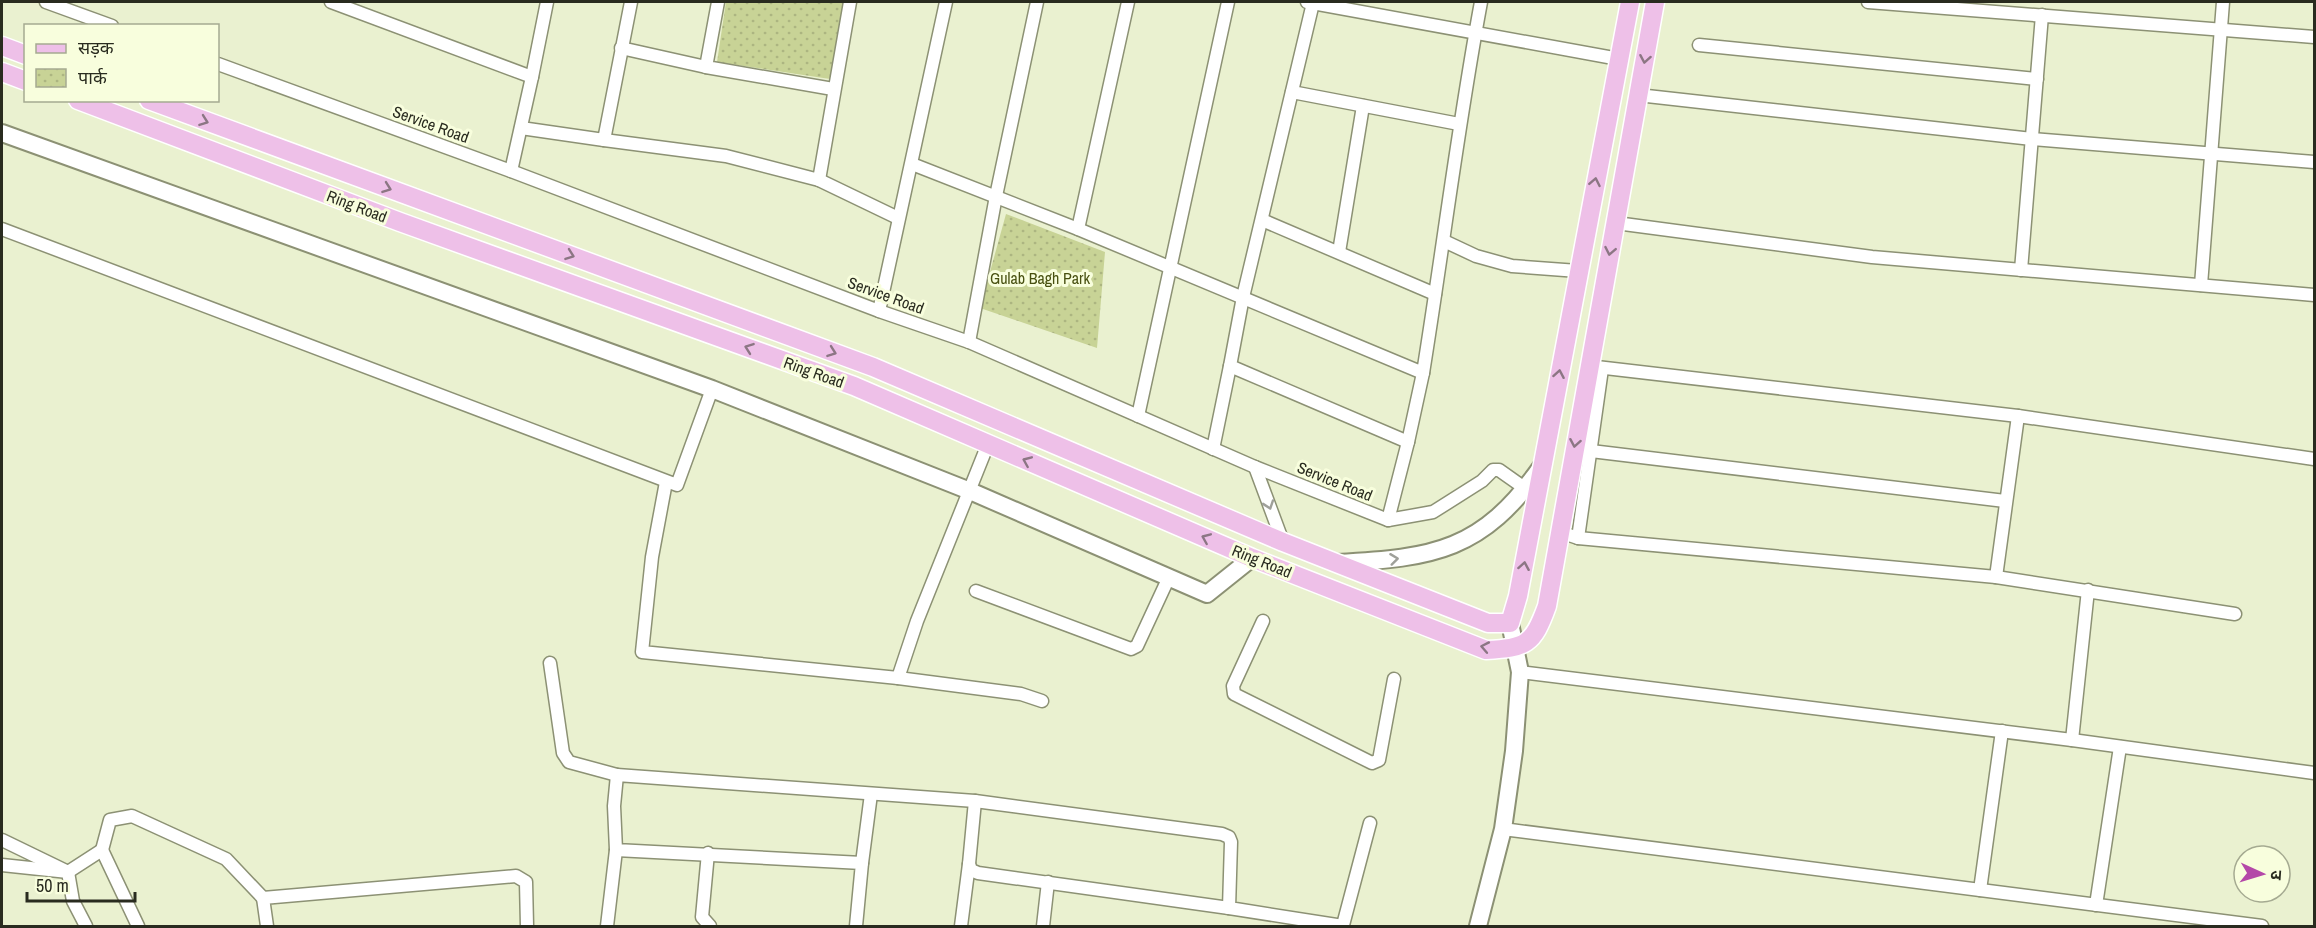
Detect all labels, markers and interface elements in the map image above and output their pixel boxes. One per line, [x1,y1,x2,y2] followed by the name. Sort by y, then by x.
[24,24,219,102] legend
[78,35,115,60] text: सड़क
[1639,54,1652,64] one-way arrow
[78,65,108,90] text: पार्क
[390,100,472,148] street label: Service Road
[198,113,209,126] one-way arrow
[1588,178,1601,188] one-way arrow
[381,181,392,193] one-way arrow
[324,184,390,228] street label: Ring Road
[1604,246,1617,256] one-way arrow
[564,248,575,261] one-way arrow
[990,267,1090,289] park label: Gulab Bagh Park
[845,271,927,319] street label: Service Road
[744,343,755,356] one-way arrow
[826,345,837,358] one-way arrow
[781,351,847,393] street label: Ring Road
[1553,369,1565,379] one-way arrow
[1569,437,1582,447] one-way arrow
[1022,456,1033,468] one-way arrow
[1294,456,1376,506] street label: Service Road
[1261,499,1274,510] one-way arrow
[1202,533,1213,545] one-way arrow
[1229,539,1295,583] street label: Ring Road
[1389,554,1399,566] one-way arrow
[1517,561,1529,570] one-way arrow
[1480,641,1490,654] one-way arrow
[2232,844,2292,904] north arrow
[27,865,135,903] scale bar
[2266,870,2288,881] text: उ
[36,873,69,898] text: 50 m

